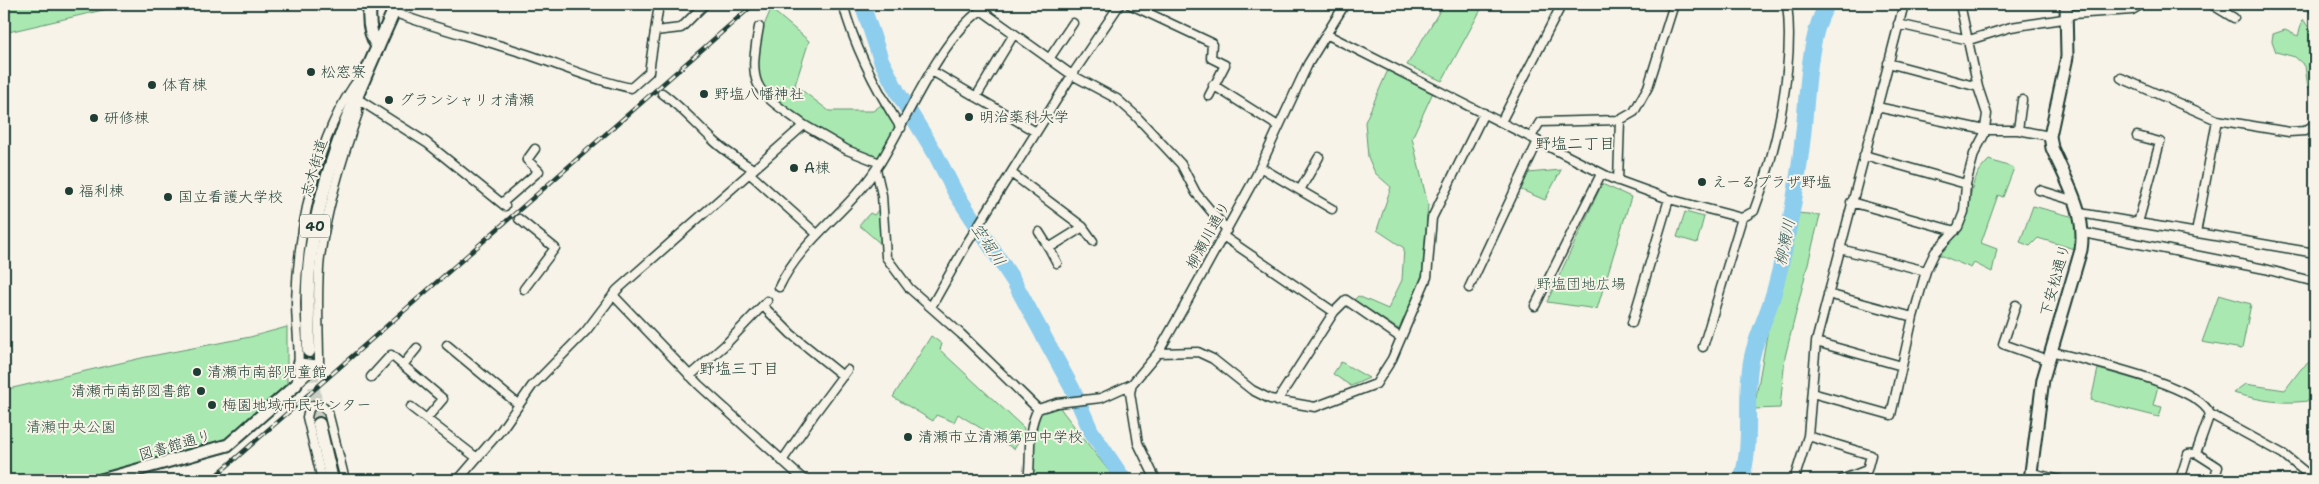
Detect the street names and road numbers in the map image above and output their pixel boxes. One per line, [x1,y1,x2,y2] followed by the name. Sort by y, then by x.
[296,136,332,200] street label: 志木街道
[1181,197,1235,273] street label: 柳瀬川通り
[300,215,330,238] road number: 40
[2035,241,2075,319] street label: 下安松通り
[136,425,214,465] street label: 図書館通り

